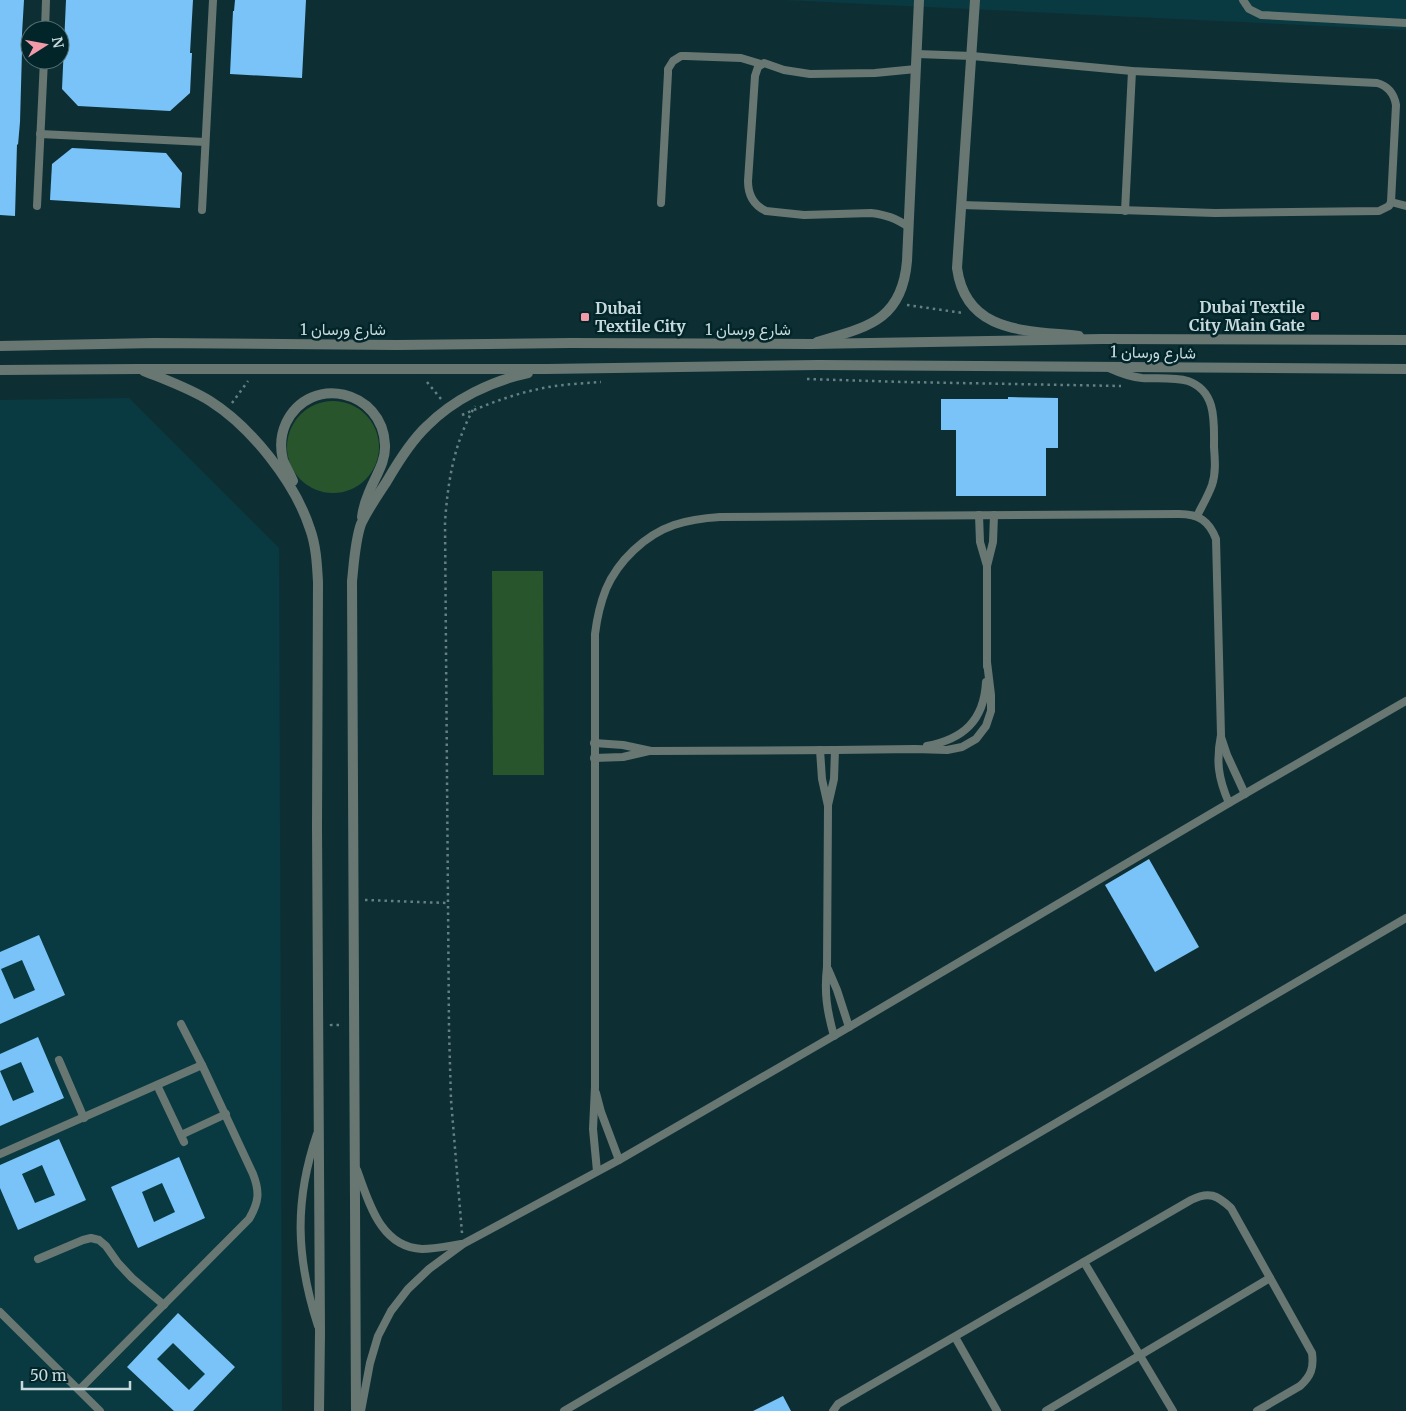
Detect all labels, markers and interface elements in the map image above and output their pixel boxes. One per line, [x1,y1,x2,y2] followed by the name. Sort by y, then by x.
[20,20,70,70] north arrow
[48,35,68,50] text: N
[1189,297,1305,335] place label: Dubai Textile City Main Gate
[595,298,686,336] place label: Dubai Textile City
[1309,310,1321,322] marker: Dubai Textile City Main Gate
[579,311,591,323] marker: Dubai Textile City
[300,319,386,341] street label: شارع ورسان 1
[705,319,791,341] street label: شارع ورسان 1
[1110,341,1196,365] street label: شارع ورسان 1
[22,1358,130,1390] scale bar
[30,1366,67,1385] text: 50 m

